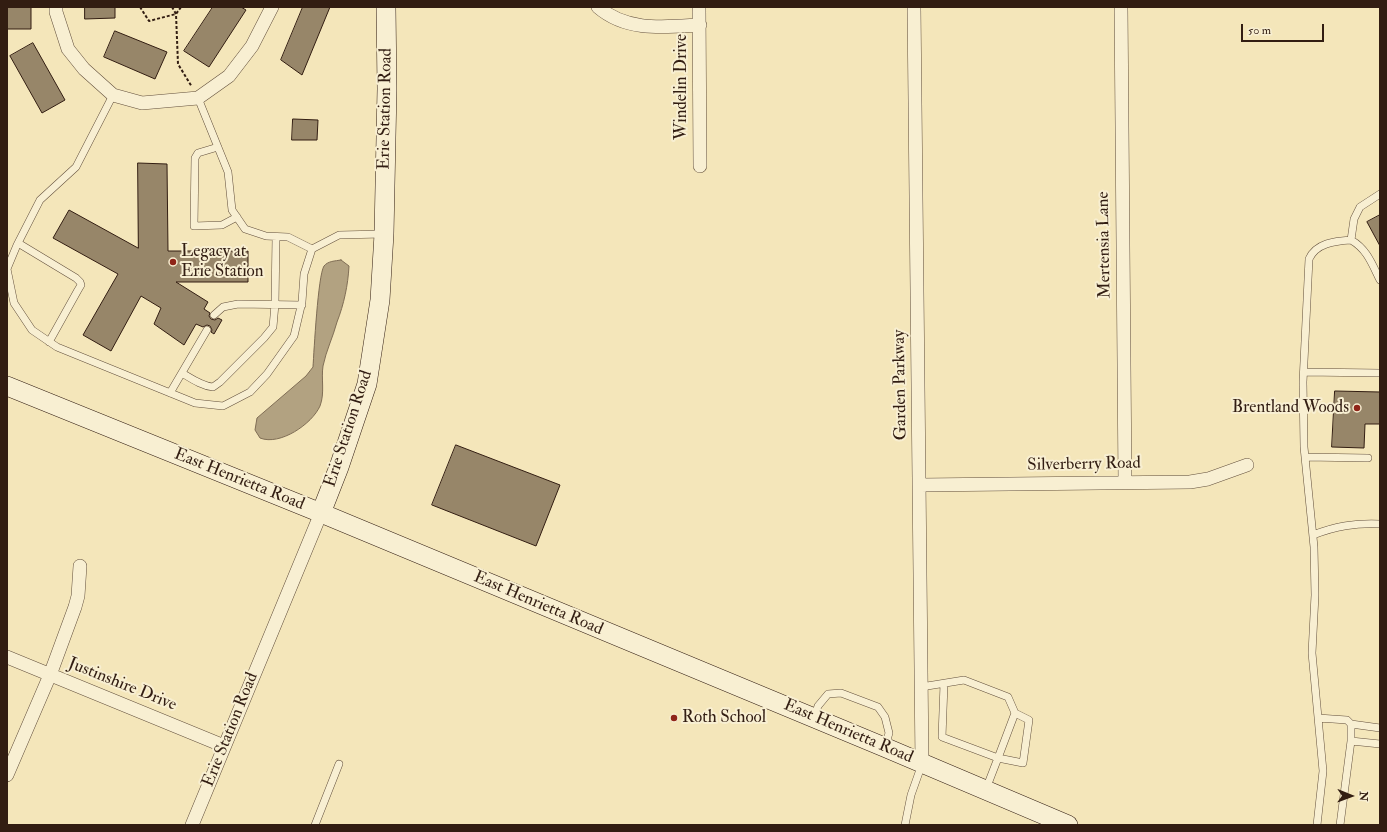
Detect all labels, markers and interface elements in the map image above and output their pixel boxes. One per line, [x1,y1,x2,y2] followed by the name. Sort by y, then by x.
[1243,16,1326,42] scale bar
[1248,23,1271,38] text: 50 m
[672,34,692,140] street label: Windelin Drive
[375,48,397,170] street label: Erie Station Road
[1094,191,1116,299] street label: Mertensia Lane
[181,242,264,282] place label: Legacy at Erie Station
[168,257,178,267] marker: Legacy at Erie Station
[890,329,912,441] street label: Garden Parkway
[320,368,378,490] street label: Erie Station Road
[1232,398,1349,418] place label: Brentland Woods
[1352,403,1362,413] marker: Brentland Woods
[171,445,307,515] street label: East Henrietta Road
[1027,454,1141,476] street label: Silverberry Road
[470,567,606,641] street label: East Henrietta Road
[65,654,179,716] street label: Justinshire Drive
[199,670,263,790] street label: Erie Station Road
[780,695,916,769] street label: East Henrietta Road
[682,708,766,728] place label: Roth School
[669,713,679,723] marker: Roth School
[1331,776,1371,816] north arrow
[1357,791,1370,801] text: N

